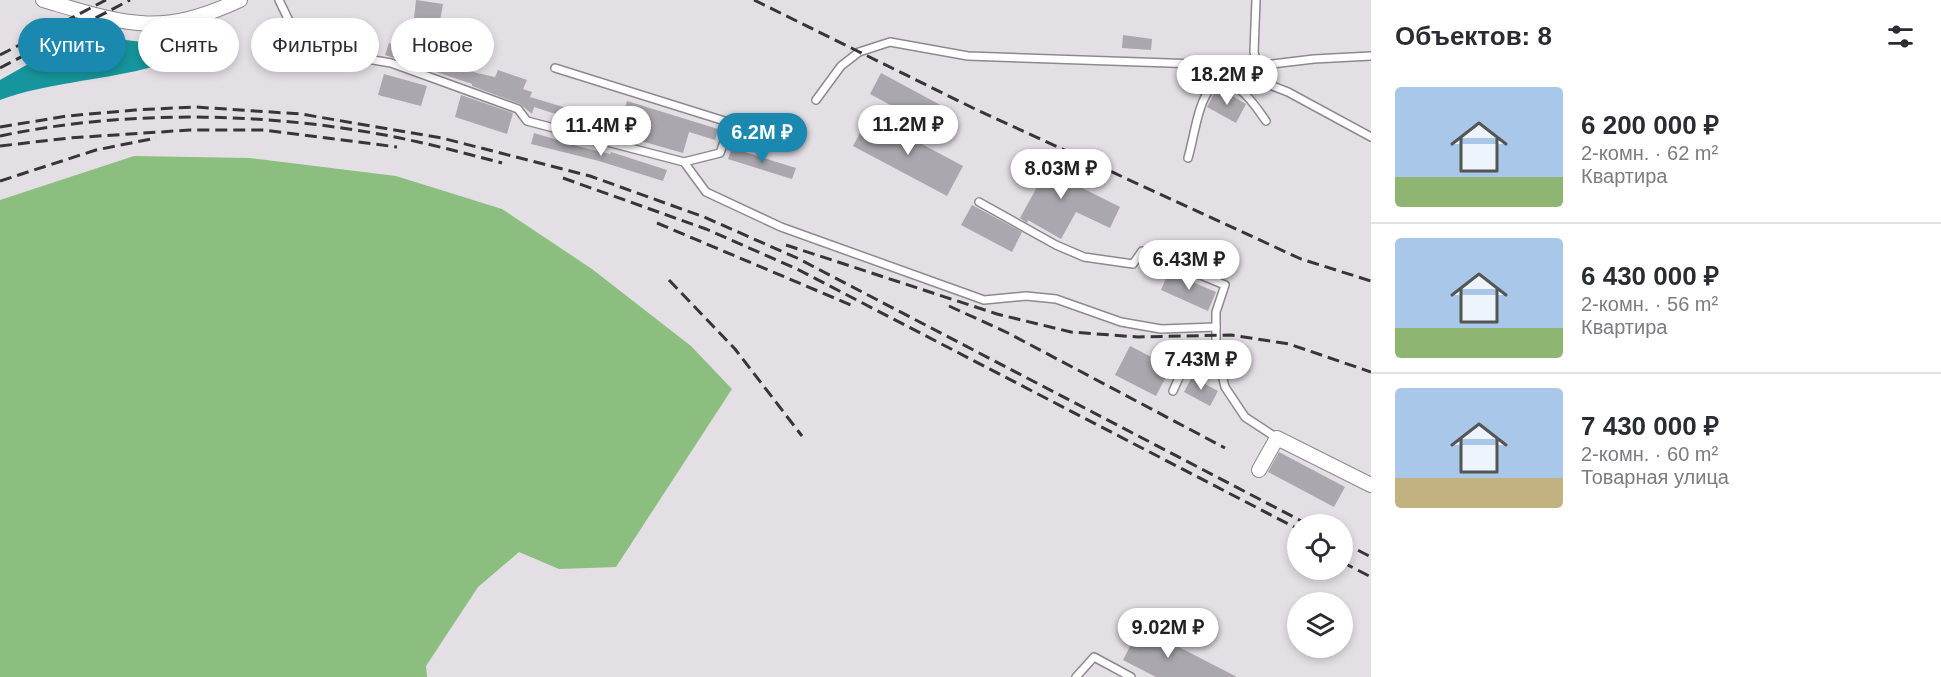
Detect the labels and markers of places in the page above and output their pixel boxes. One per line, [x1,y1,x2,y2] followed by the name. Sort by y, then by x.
[1172,55,1282,106] pin: 18.2M ₽
[853,105,963,156] pin: 11.2M ₽
[546,106,656,157] pin: 11.4M ₽
[713,113,811,164] pin: 6.2M ₽
[1006,149,1116,200] pin: 8.03M ₽
[1134,240,1244,291] pin: 6.43M ₽
[1146,340,1256,391] pin: 7.43M ₽
[1113,608,1223,659] pin: 9.02M ₽

